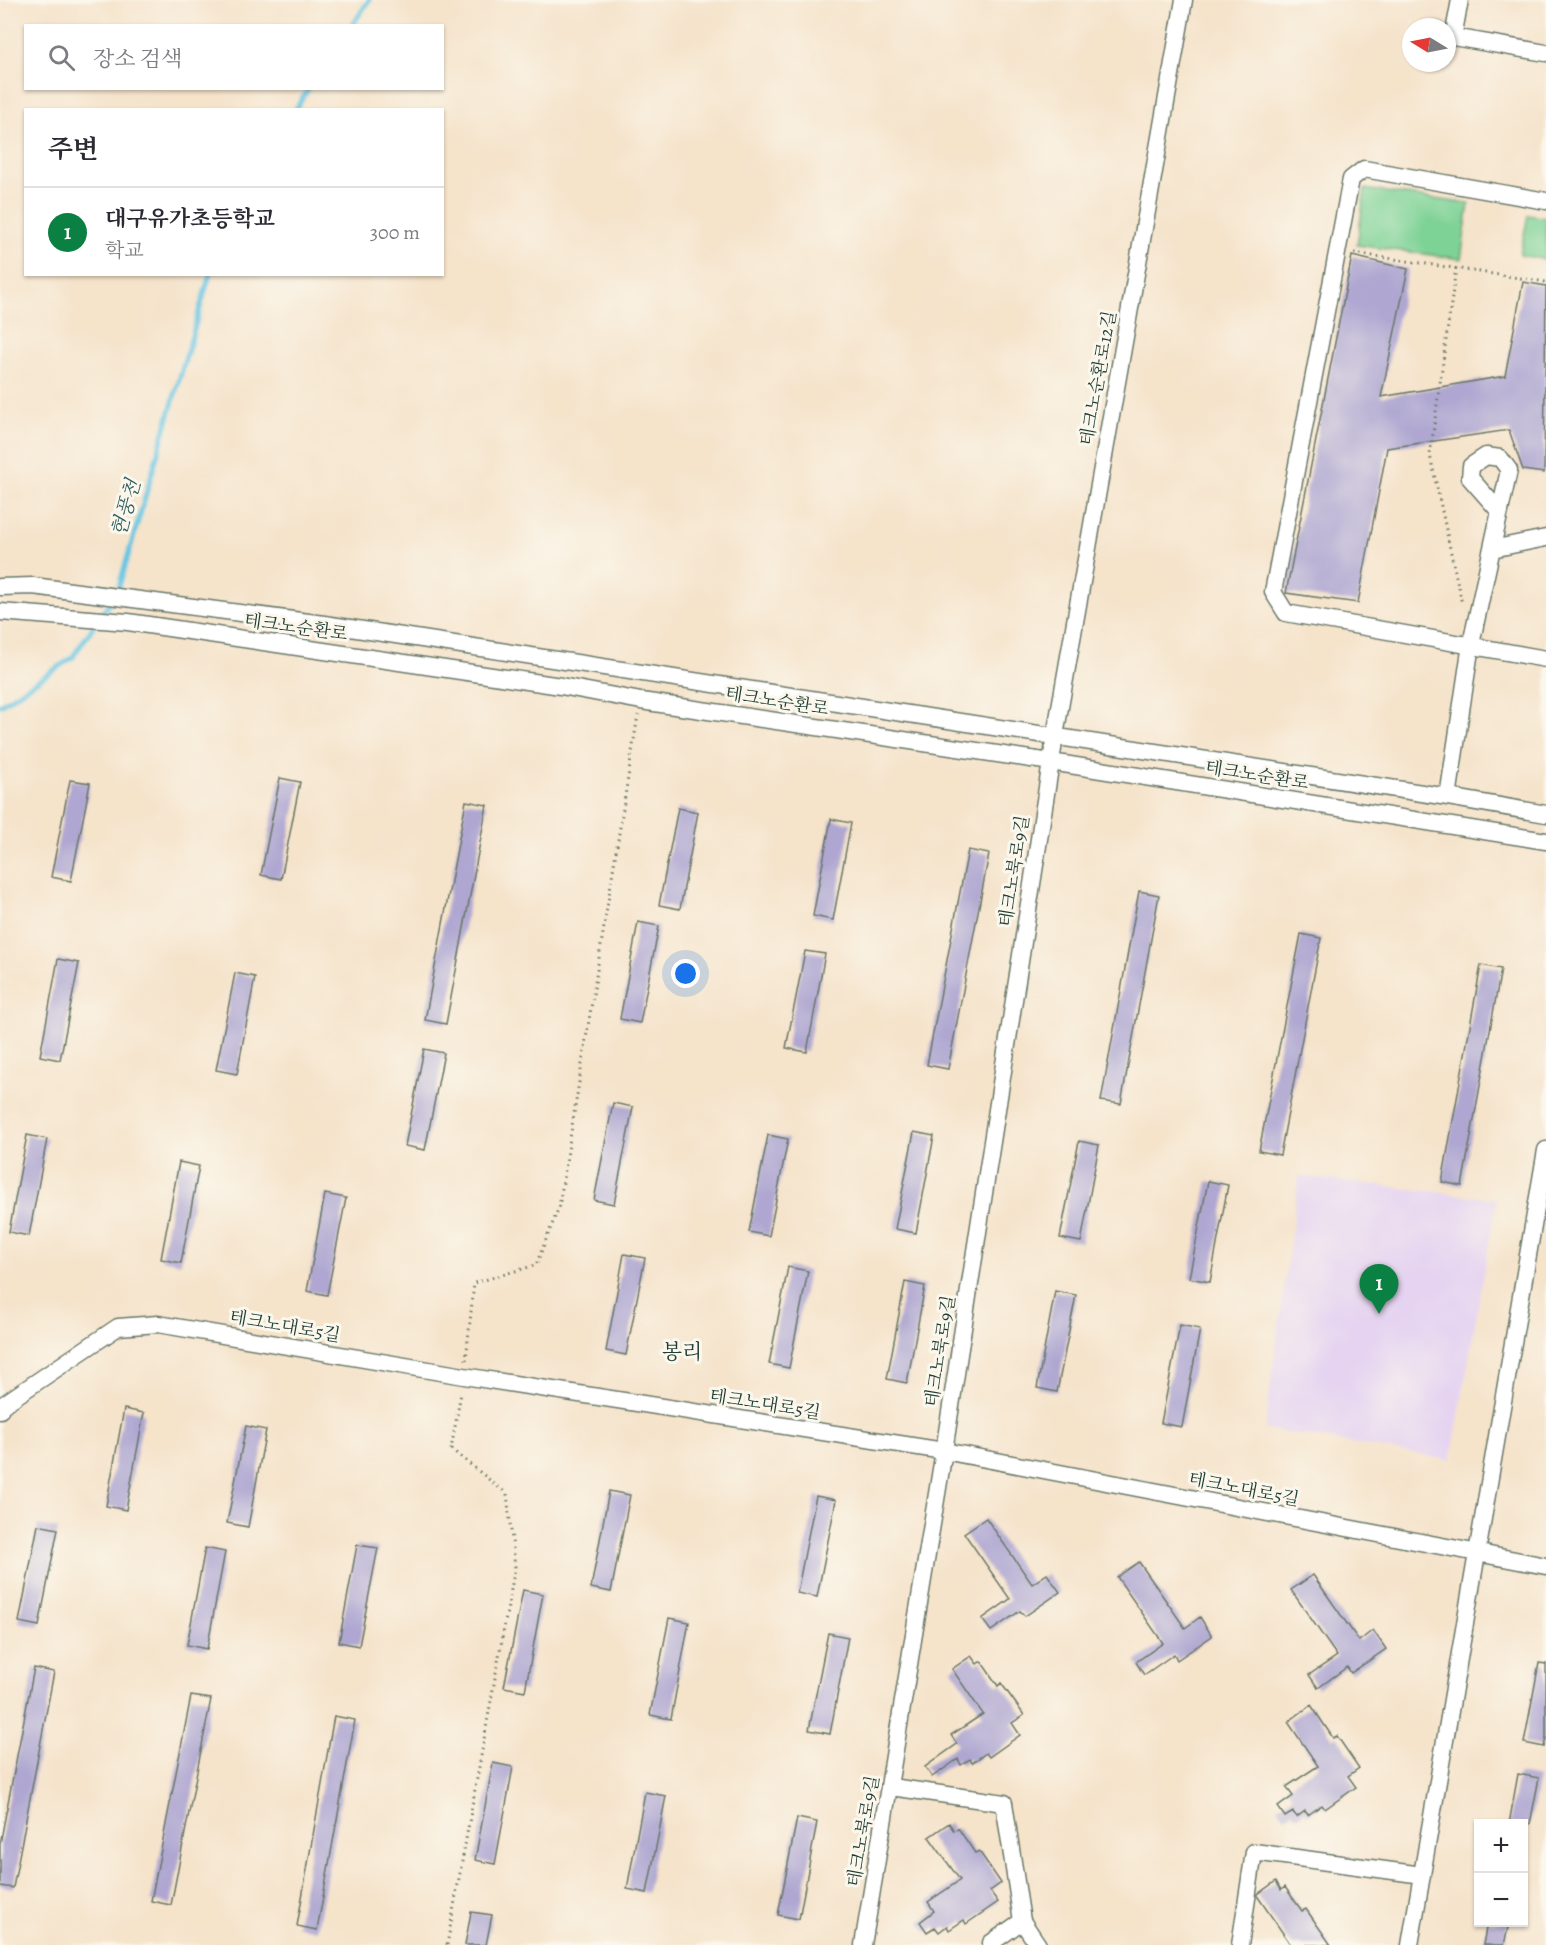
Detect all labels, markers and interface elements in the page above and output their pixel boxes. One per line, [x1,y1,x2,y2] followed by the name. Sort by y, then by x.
[1402,18,1456,72] north arrow
[24,24,444,90] search box
[45,41,78,74] icon: search
[93,44,182,74] text: 장소 검색
[48,132,98,167] text: 주변
[105,204,275,234] text: 대구유가초등학교
[64,219,71,246] text: 1
[370,219,420,246] text: 300 m
[105,237,144,264] text: 학교
[1074,309,1122,447] street label: 테크노순환로12길
[105,475,147,540] water label: 현풍천
[243,608,349,646] street label: 테크노순환로
[724,681,830,721] street label: 테크노순환로
[1204,755,1310,795] street label: 테크노순환로
[993,814,1035,928] street label: 테크노북로9길
[671,959,700,988] your location
[1360,1264,1398,1314] pin: 1
[919,1294,961,1408] street label: 테크노북로9길
[228,1304,342,1348] street label: 테크노대로5길
[662,1338,702,1366] district label: 봉리
[708,1383,822,1425] street label: 테크노대로5길
[1187,1467,1301,1511] street label: 테크노대로5길
[841,1774,885,1888] street label: 테크노북로9길
[1474,1819,1528,1927] map controls
[1474,1819,1528,1873] button: +
[1474,1873,1528,1927] button: −

